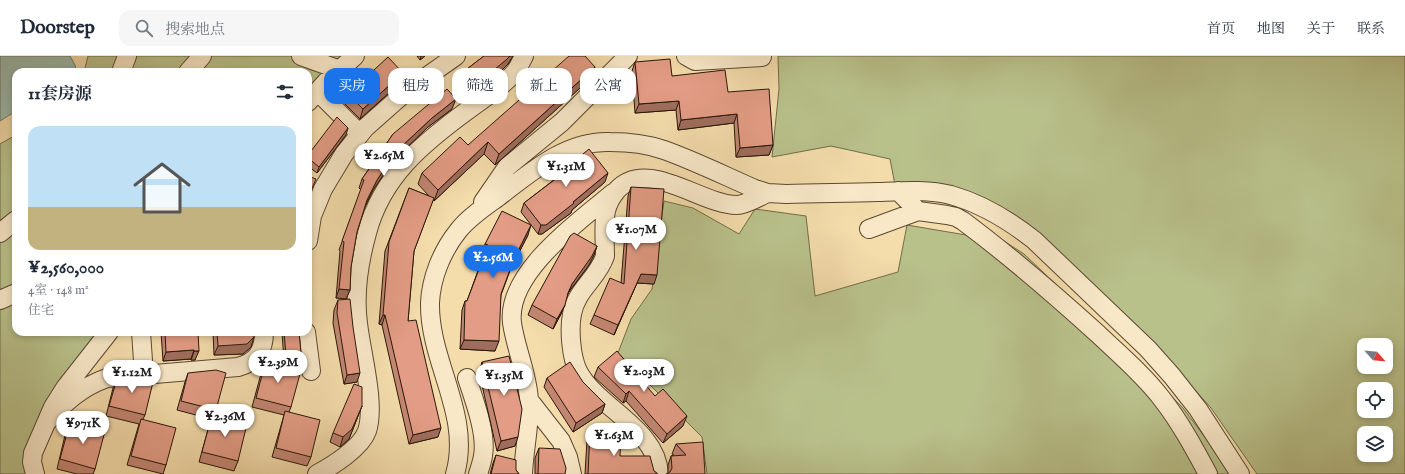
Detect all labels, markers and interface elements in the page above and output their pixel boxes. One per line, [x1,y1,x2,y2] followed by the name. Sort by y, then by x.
[119,10,399,46] search box
[20,16,95,40] text: Doorstep
[133,17,155,39] icon: search
[165,20,225,39] text: 搜索地点
[1207,20,1235,38] text: 首页
[1257,20,1285,38] text: 地图
[1307,20,1335,38] text: 关于
[1357,20,1385,38] text: 联系
[324,68,380,104] chip: 买房
[388,68,444,104] chip: 租房
[452,68,508,104] chip: 筛选
[516,68,572,104] chip: 新上
[580,68,636,104] chip: 公寓
[274,81,296,103] icon: filters
[28,84,92,105] text: 11套房源
[351,143,417,177] pin: ¥2.65M
[364,147,404,164] text: ¥2.65M
[126,152,198,224] icon: home
[533,154,599,188] pin: ¥1.31M
[546,158,586,175] text: ¥1.31M
[603,217,669,251] pin: ¥1.07M
[615,221,657,238] text: ¥1.07M
[460,245,526,279] pin: ¥2.56M
[473,249,513,266] text: ¥2.56M
[28,258,104,279] text: ¥2,560,000
[28,282,89,299] text: 4室 · 148 m²
[28,302,54,319] text: 住宅
[1357,338,1393,374] north arrow
[1357,338,1393,462] map controls
[245,350,311,384] pin: ¥2.39M
[257,354,299,371] text: ¥2.39M
[611,359,677,393] pin: ¥2.03M
[99,360,165,394] pin: ¥1.12M
[471,363,537,397] pin: ¥1.35M
[623,363,665,380] text: ¥2.03M
[112,364,152,381] text: ¥1.12M
[485,367,523,384] text: ¥1.35M
[1357,382,1393,418] button: locate
[192,404,258,438] pin: ¥2.36M
[205,408,245,425] text: ¥2.36M
[55,411,111,445] pin: ¥971K
[65,415,101,432] text: ¥971K
[581,423,647,457] pin: ¥1.63M
[1357,426,1393,462] button: layers
[594,427,634,444] text: ¥1.63M

